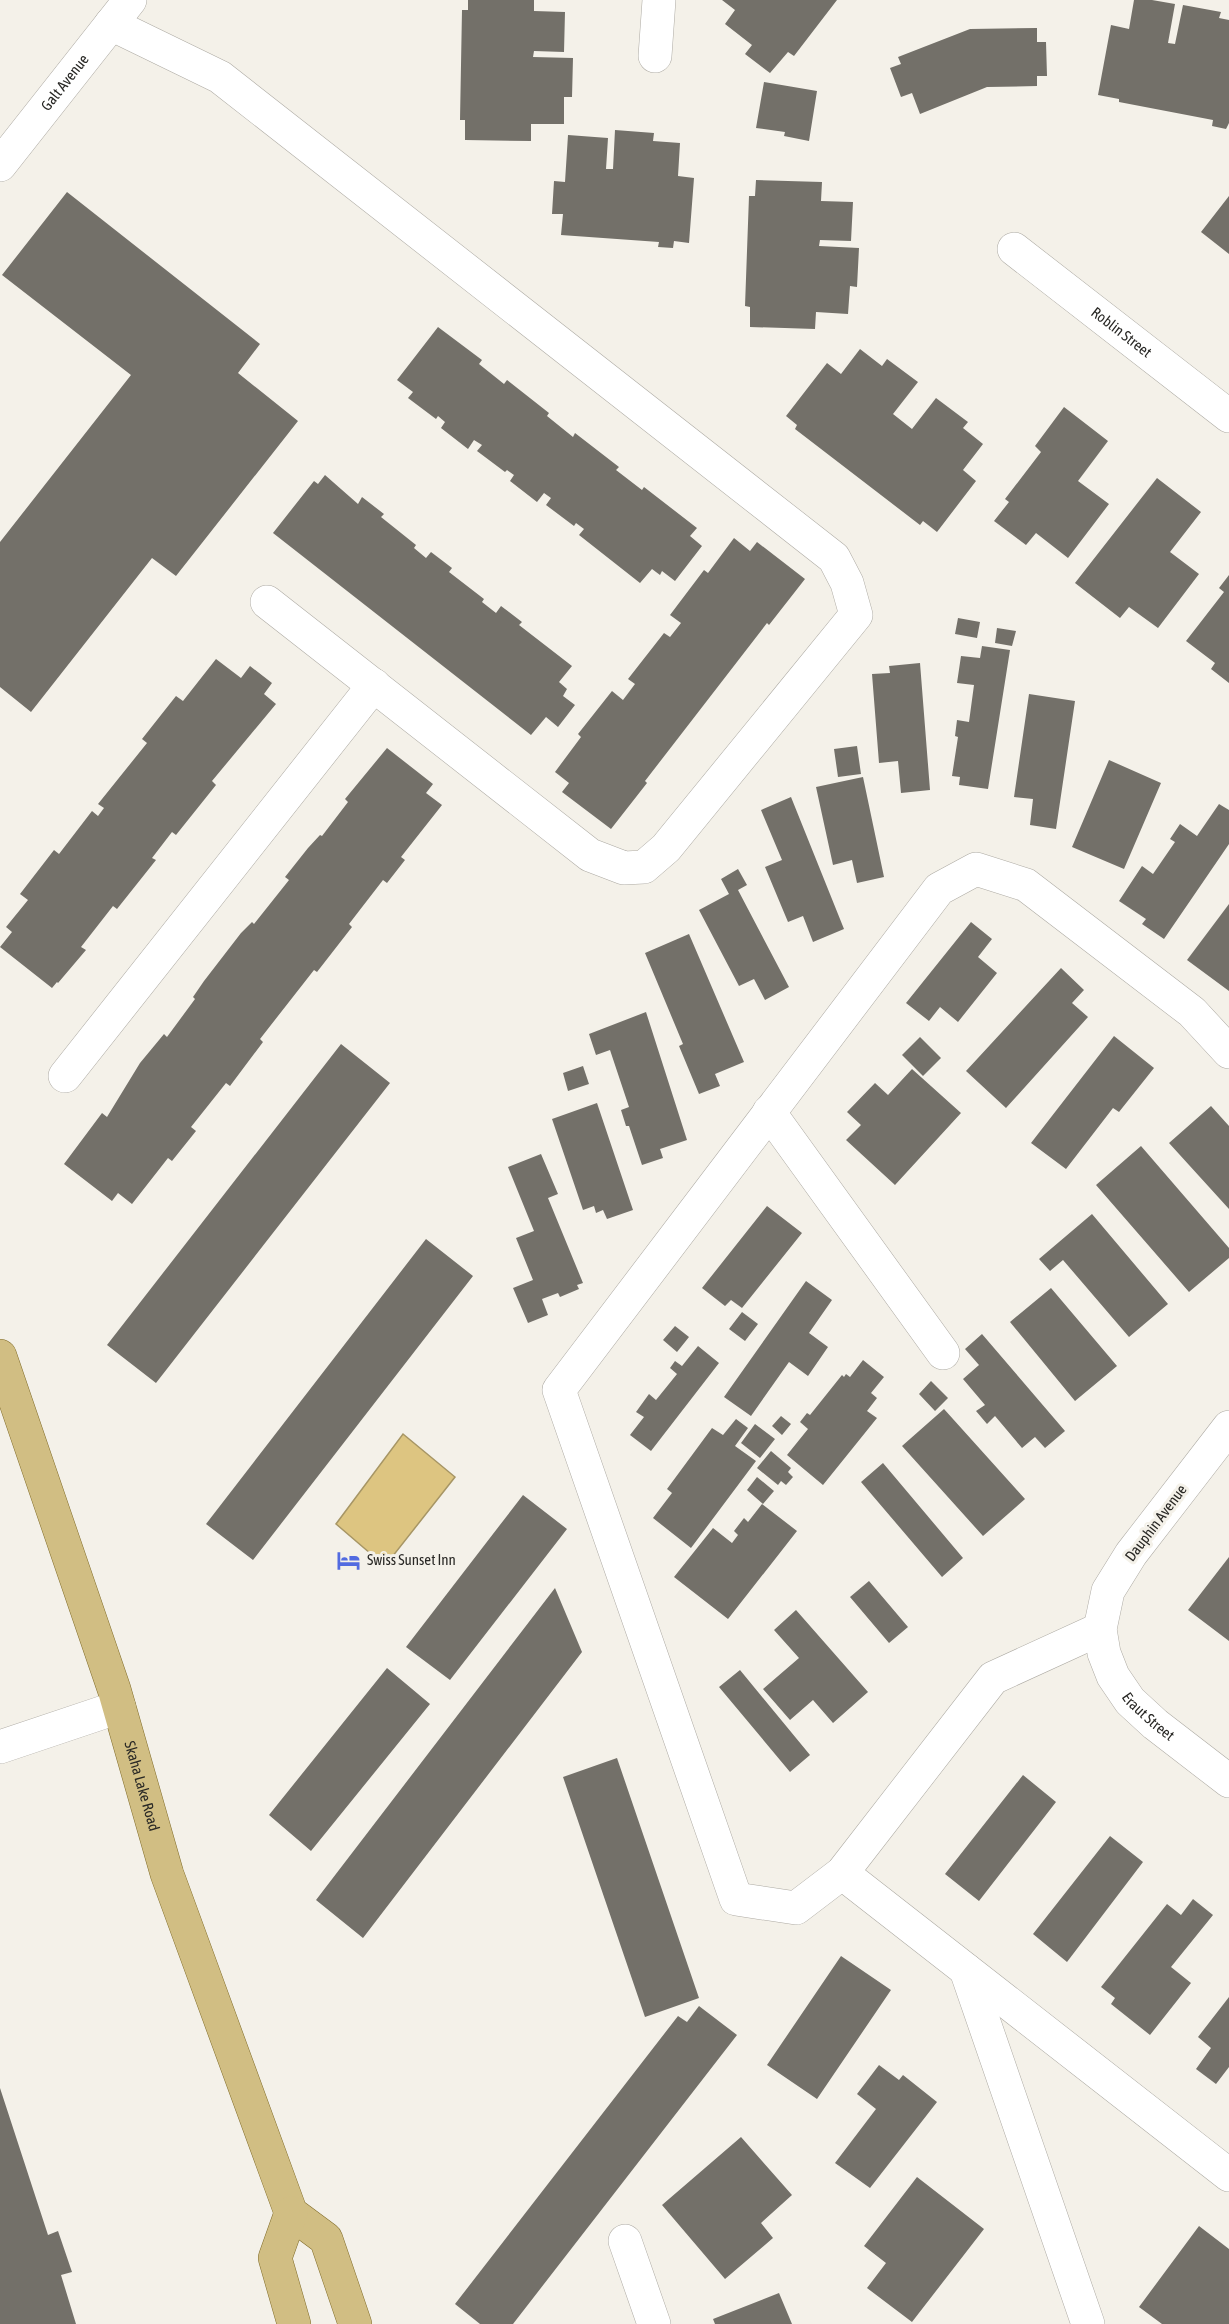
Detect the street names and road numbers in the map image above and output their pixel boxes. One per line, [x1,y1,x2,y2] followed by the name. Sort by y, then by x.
[37,51,92,114] street label: Galt Avenue
[1088,303,1155,361] street label: Roblin Street
[1121,1481,1190,1564] street label: Dauphin Avenue
[1119,1689,1178,1744] street label: Eraut Street
[121,1739,163,1833] street label: Skaha Lake Road

